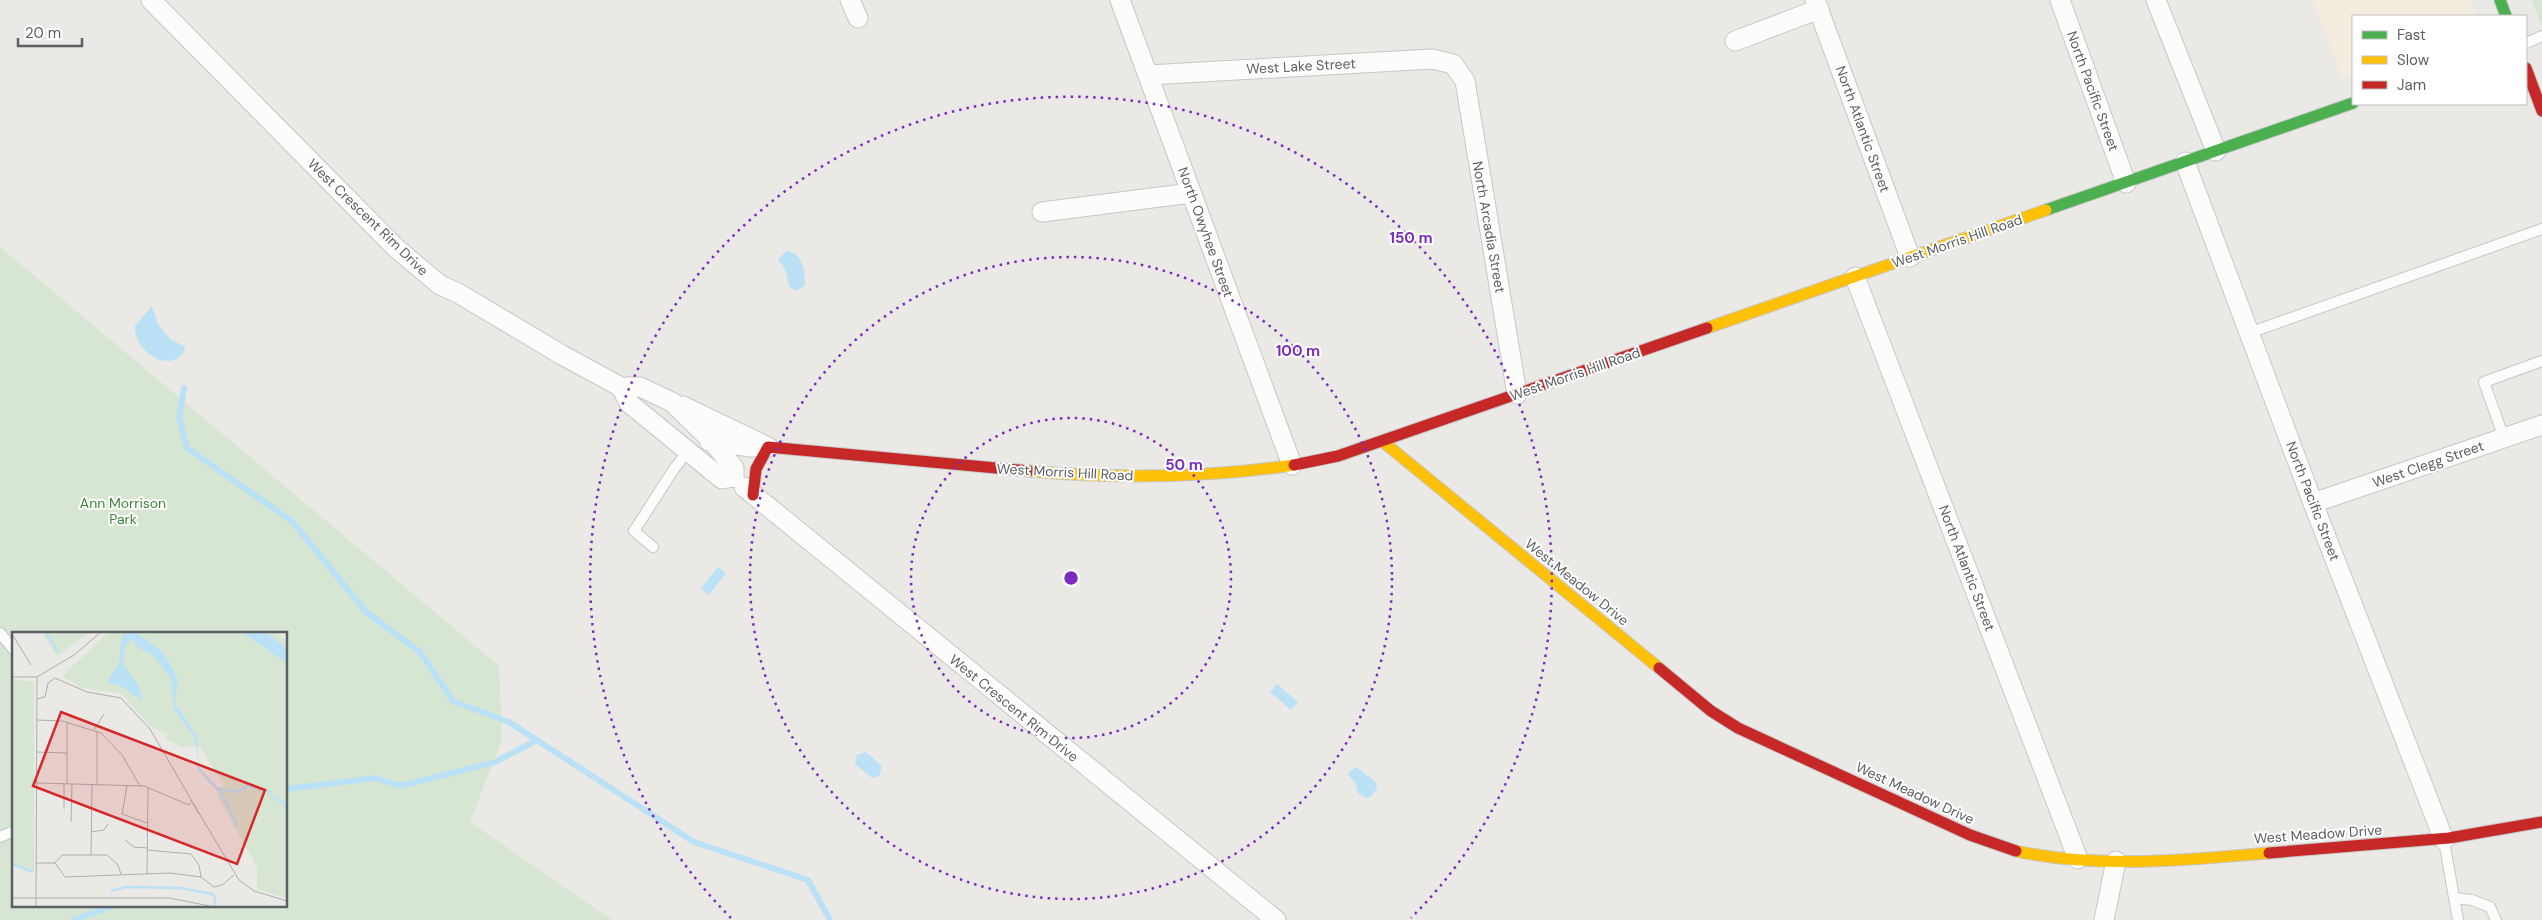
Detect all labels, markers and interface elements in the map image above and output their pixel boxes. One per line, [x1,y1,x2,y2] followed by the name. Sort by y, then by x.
[18,15,81,47] scale bar
[2352,15,2527,105] legend
[25,23,61,43] text: 20 m
[2397,25,2426,45] text: Fast
[2063,28,2123,154] street label: North Pacific Street
[2397,50,2430,70] text: Slow
[1246,54,1356,78] street label: West Lake Street
[1832,63,1894,195] street label: North Atlantic Street
[2397,75,2426,95] text: Jam
[304,155,432,279] street label: West Crescent Rim Drive
[1469,160,1509,294] street label: North Arcadia Street
[1174,165,1238,299] street label: North Owyhee Street
[1889,210,2025,272] street label: West Morris Hill Road
[1390,228,1433,248] text: 150 m
[1276,341,1320,361] text: 100 m
[1507,343,1643,405] street label: West Morris Hill Road
[2370,436,2486,492] street label: West Clegg Street
[2282,439,2344,563] street label: North Pacific Street
[1165,455,1203,475] text: 50 m
[996,459,1134,485] street label: West Morris Hill Road
[80,494,166,528] park label: Ann Morrison Park
[1935,502,1999,634] street label: North Atlantic Street
[1521,535,1633,629] street label: West Meadow Drive
[1062,569,1080,587] centre of rings
[12,632,288,908] inset map
[946,650,1082,766] street label: West Crescent Rim Drive
[1853,758,1977,828] street label: West Meadow Drive
[2253,821,2383,847] street label: West Meadow Drive

